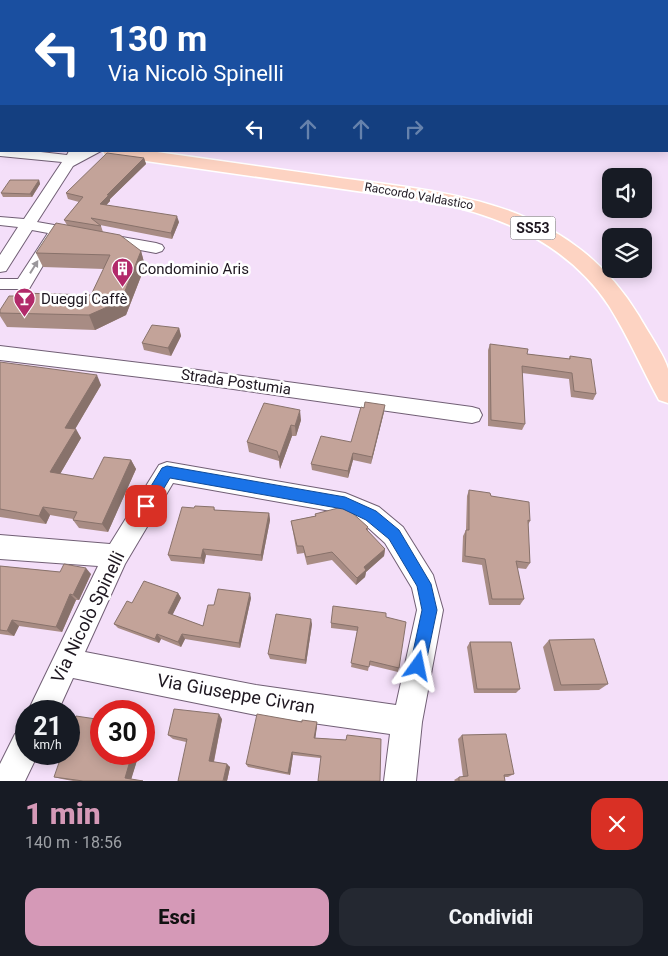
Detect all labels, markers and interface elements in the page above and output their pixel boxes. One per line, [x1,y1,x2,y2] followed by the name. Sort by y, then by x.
[108,19,207,60] text: 130 m
[25,20,90,85] icon: left
[108,61,284,86] text: Via Nicolò Spinelli
[241,115,269,143] icon: left
[294,115,322,143] icon: ahead
[347,115,375,143] icon: ahead
[400,115,428,143] icon: right
[602,168,652,278] map controls
[602,168,652,218] button: sound
[364,180,475,212] street label: Raccordo Valdastico
[510,217,556,240] road number: SS53
[602,228,652,278] button: layers
[110,257,134,288] building icon: Condominio Aris
[29,260,39,274] one-way arrow
[138,260,249,278] place label: Condominio Aris
[13,287,37,318] bar icon: Dueggi Caffè
[41,290,127,308] place label: Dueggi Caffè
[180,365,292,399] street label: Strada Postumia
[125,485,167,527] pin
[132,492,160,520] icon: arrive
[47,548,129,686] street label: Via Nicolò Spinelli
[391,639,443,691] position arrow
[155,669,317,718] street label: Via Giuseppe Civran
[90,700,155,765] speed limit sign: 30
[33,712,62,741] text: 21
[33,738,62,752] text: km/h
[25,796,101,831] text: 1 min
[591,798,643,850] button: close
[25,833,122,852] text: 140 m · 18:56
[25,888,329,946] button: Esci
[339,888,643,946] button: Condividi

